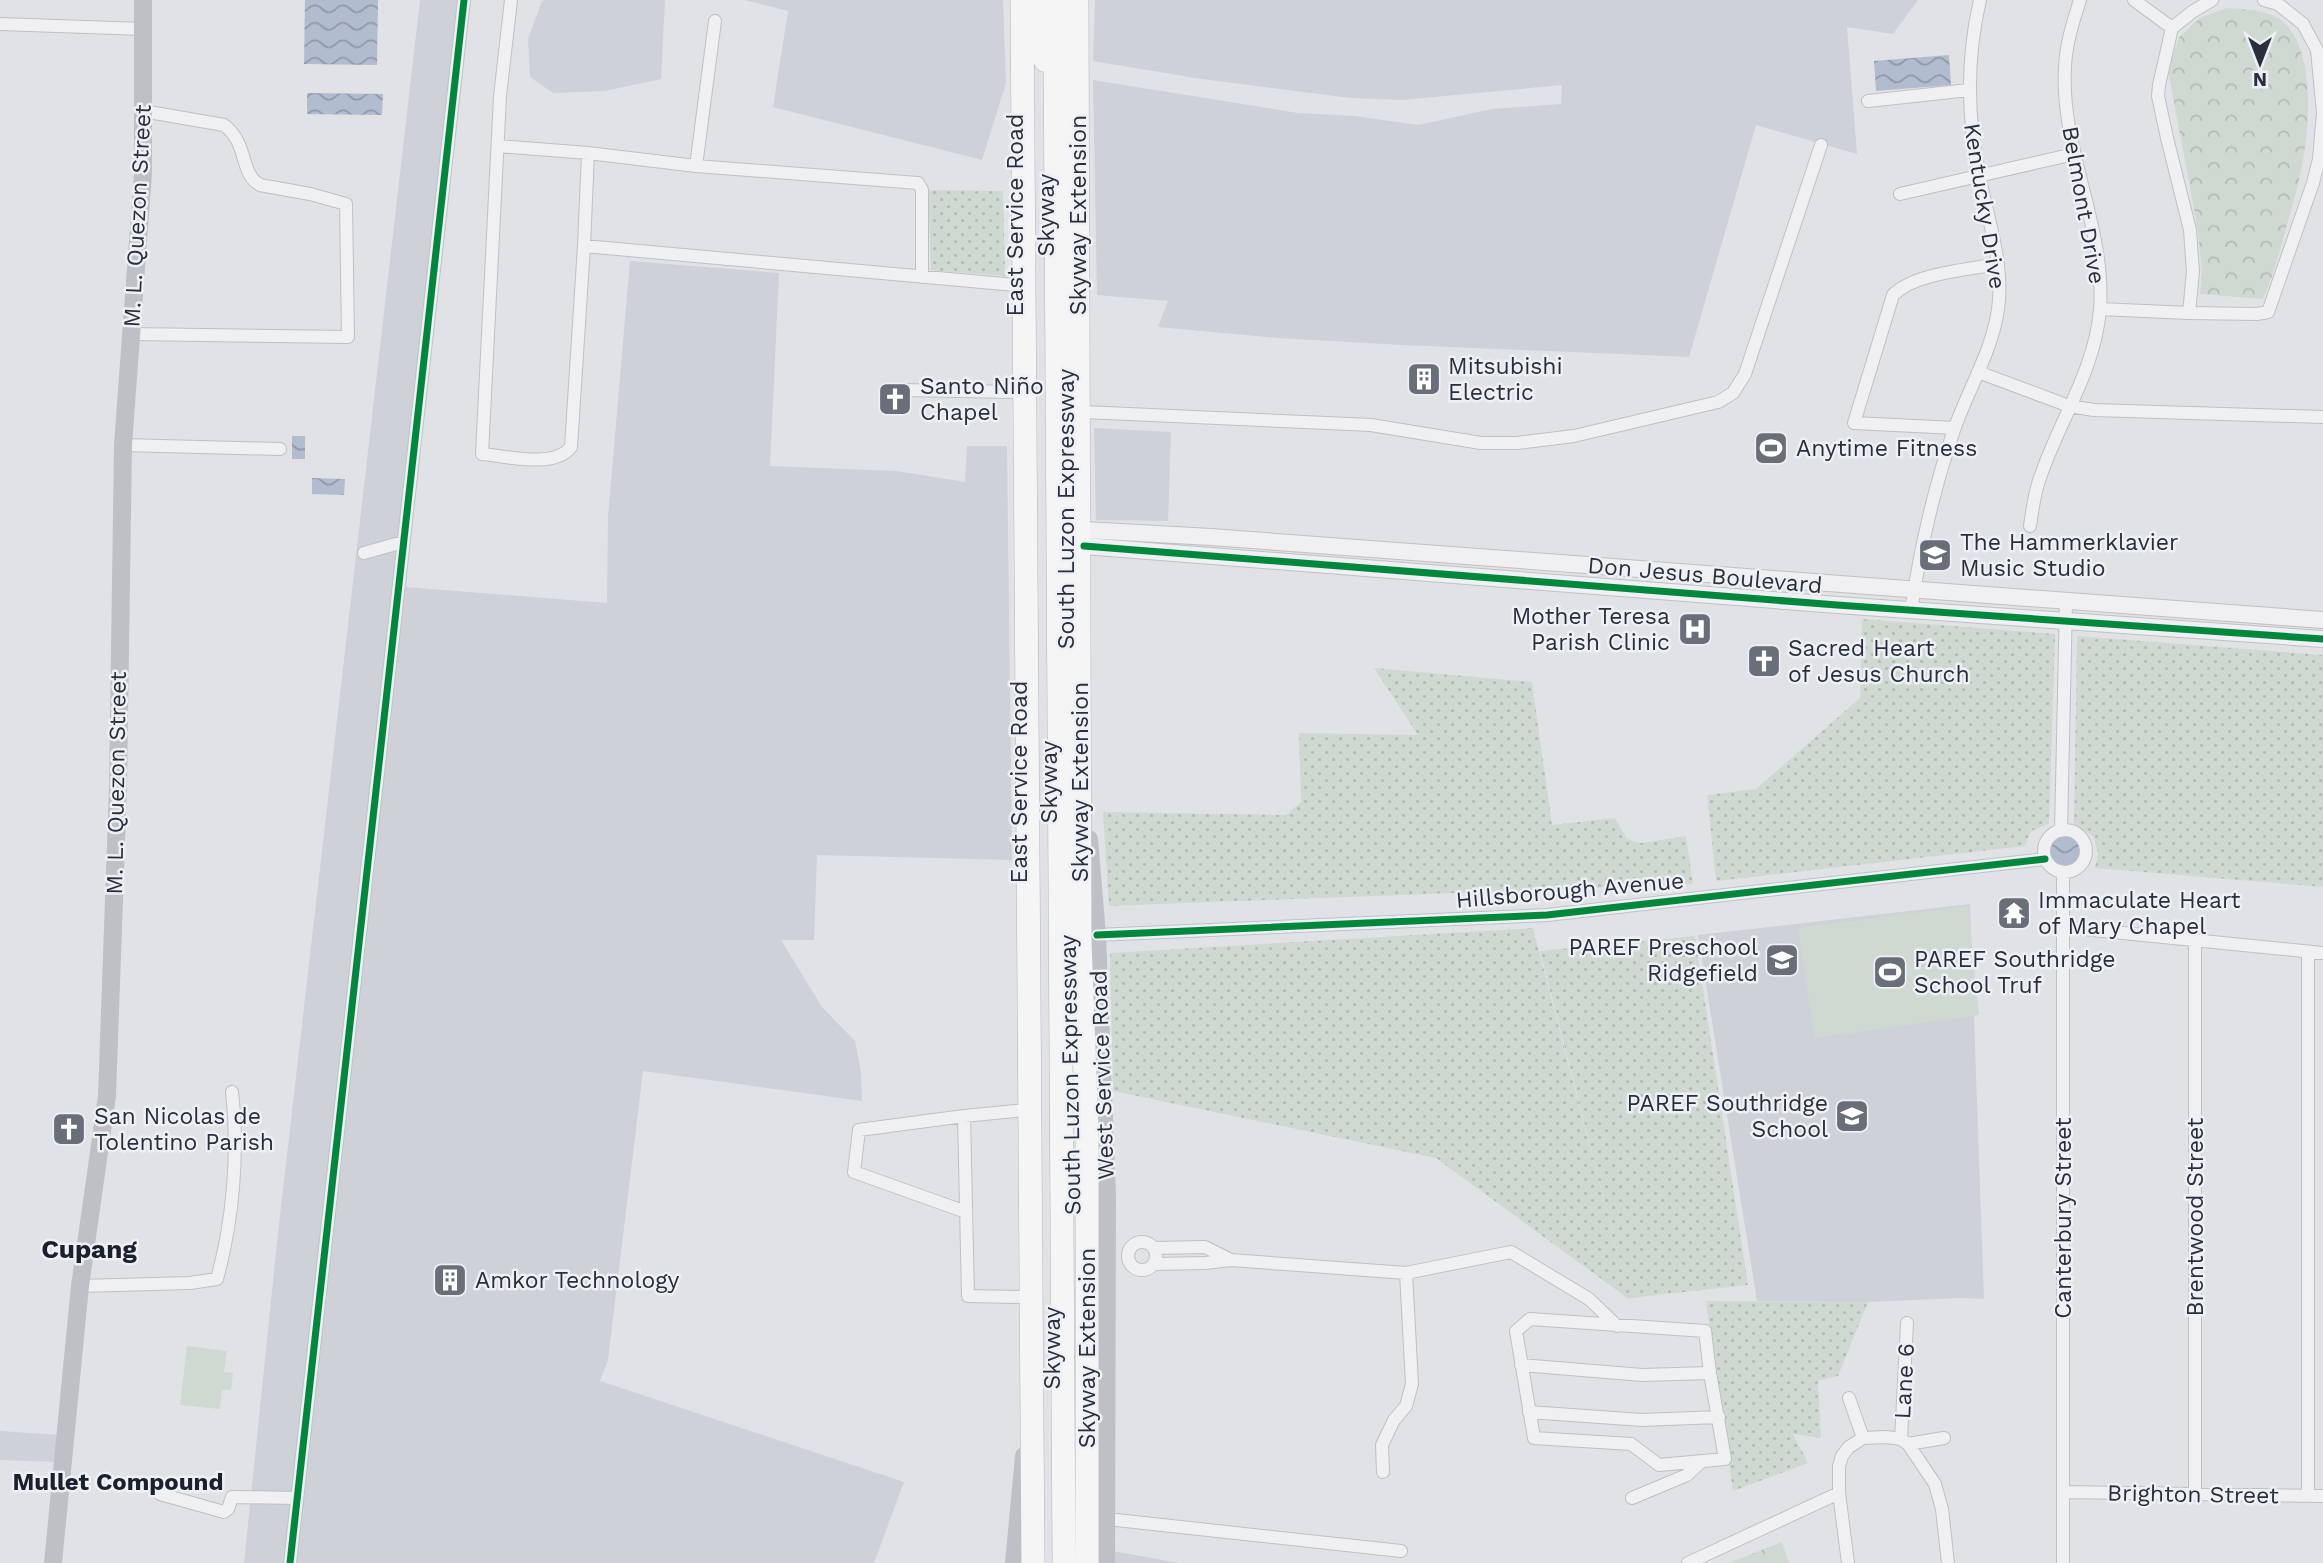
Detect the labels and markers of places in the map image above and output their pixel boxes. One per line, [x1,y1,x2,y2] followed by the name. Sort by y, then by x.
[1448,353,1563,406] place label: Mitsubishi Electric
[1405,360,1443,398] building icon: Mitsubishi Electric
[920,373,1044,426] place label: Santo Niño Chapel
[876,380,914,418] church icon: Santo Niño Chapel
[1752,429,1790,467] sports icon: Anytime Fitness
[1796,435,1977,462] place label: Anytime Fitness
[1960,529,2178,582] place label: The Hammerklavier Music Studio
[1916,536,1954,574] school or university icon: The Hammerklavier Music Studio
[1512,603,1670,656] place label: Mother Teresa Parish Clinic
[1676,610,1714,648] hospital icon: Mother Teresa Parish Clinic
[1788,635,1970,688] place label: Sacred Heart of Jesus Church
[1745,642,1783,680] church icon: Sacred Heart of Jesus Church
[2038,887,2241,940] place label: Immaculate Heart of Mary Chapel
[1995,894,2033,932] temple icon: Immaculate Heart of Mary Chapel
[1568,934,1758,987] place label: PAREF Preschool Ridgefield
[1763,941,1801,979] school or university icon: PAREF Preschool Ridgefield
[1914,946,2115,999] place label: PAREF Southridge School Truf
[1871,953,1909,991] sports icon: PAREF Southridge School Truf
[1627,1090,1828,1143] place label: PAREF Southridge School
[1833,1097,1871,1135] school or university icon: PAREF Southridge School
[94,1103,274,1156] place label: San Nicolas de Tolentino Parish
[50,1110,88,1148] church icon: San Nicolas de Tolentino Parish
[431,1261,469,1299] building icon: Amkor Technology
[475,1267,679,1294] place label: Amkor Technology

